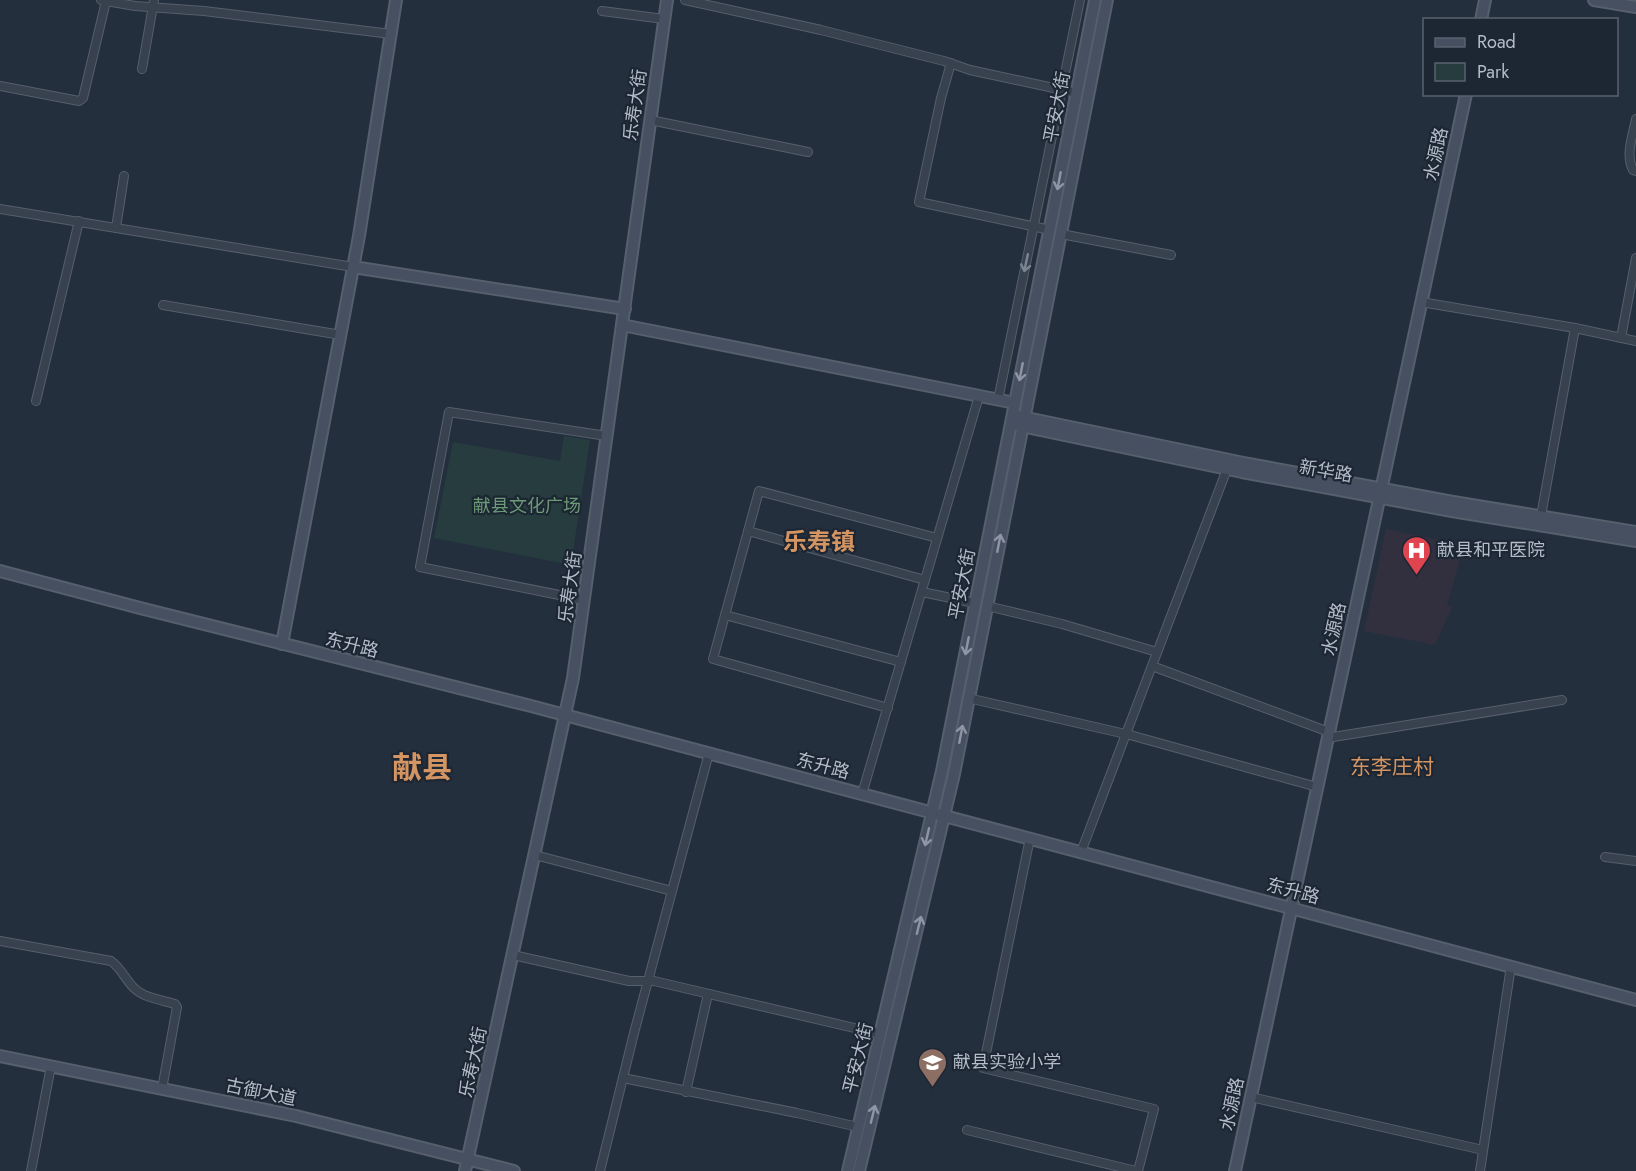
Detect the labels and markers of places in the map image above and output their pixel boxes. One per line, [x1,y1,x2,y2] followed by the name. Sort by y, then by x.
[1400,534,1432,576] hospital icon: 献县和平医院
[1437,537,1545,563] place label: 献县和平医院
[916,1046,948,1088] school or university icon: 献县实验小学
[953,1049,1061,1075] place label: 献县实验小学

